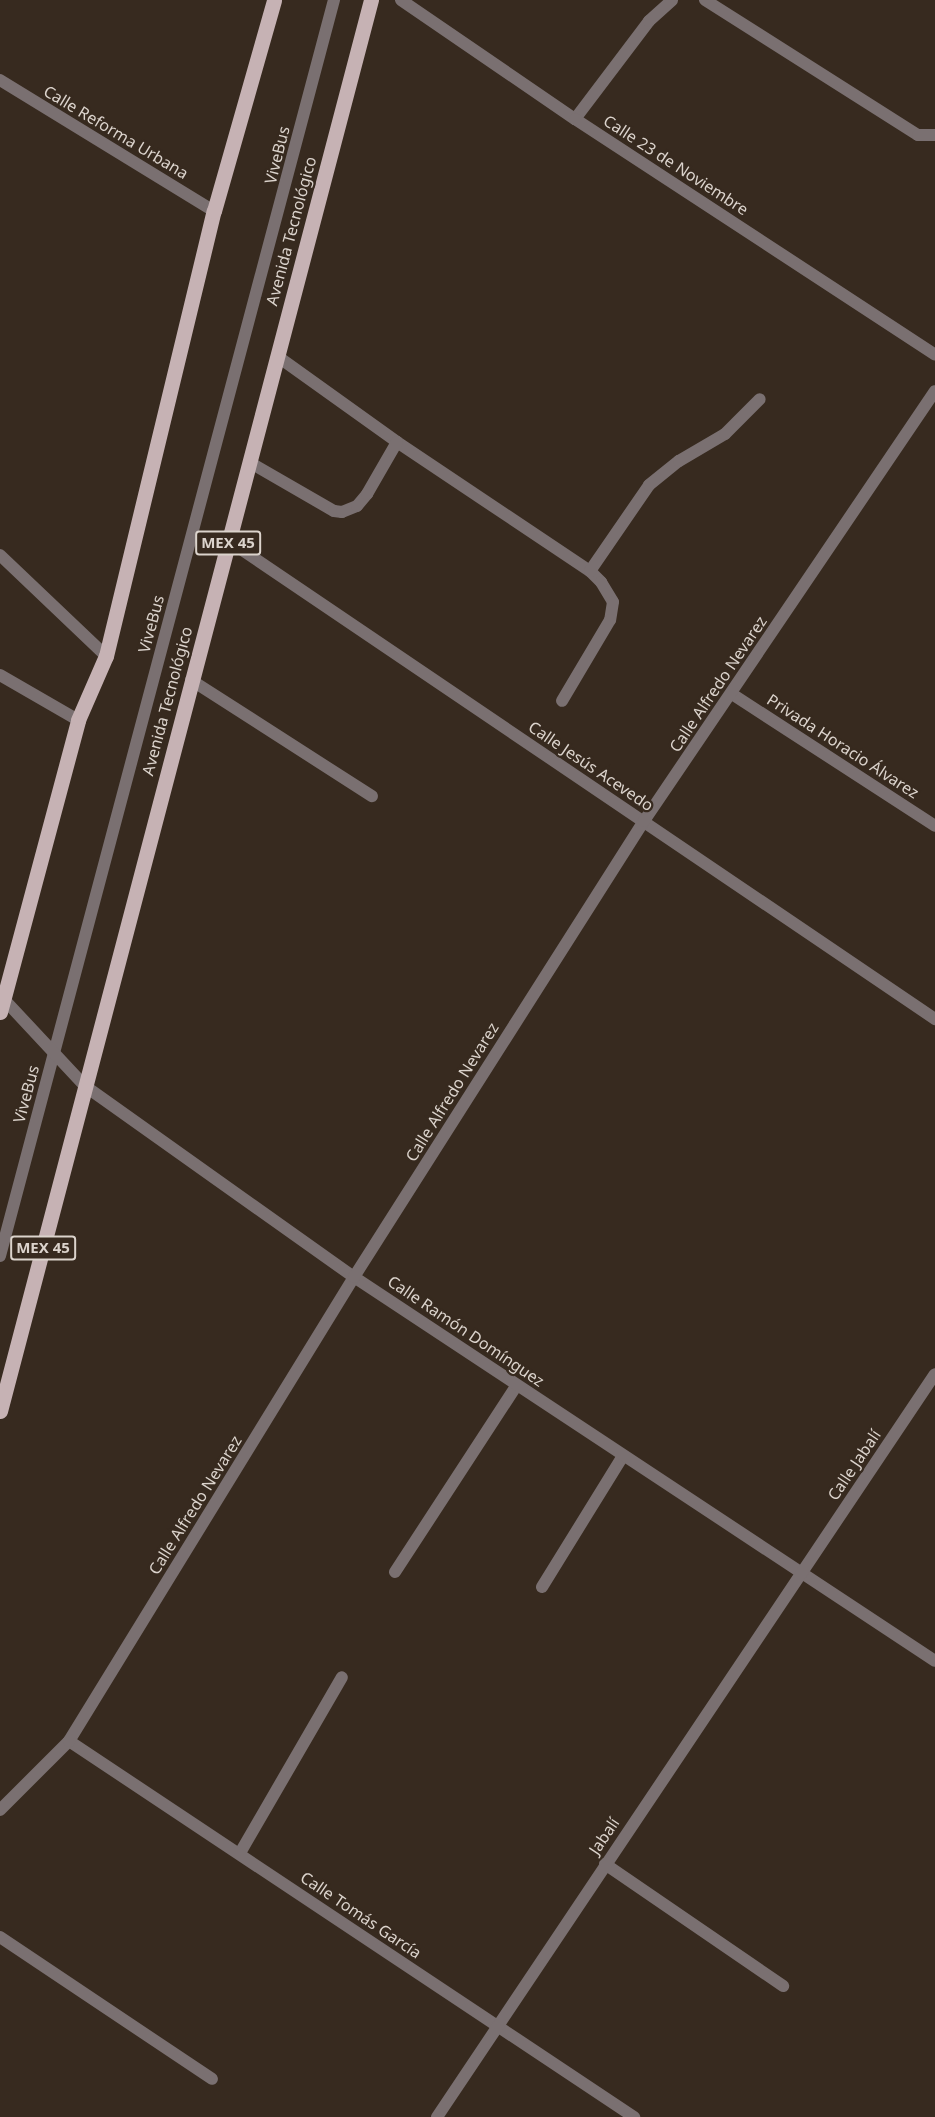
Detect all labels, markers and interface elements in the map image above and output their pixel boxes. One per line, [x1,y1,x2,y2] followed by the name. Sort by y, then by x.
[40,81,192,183] street label: Calle Reforma Urbana
[600,111,752,219] street label: Calle 23 de Noviembre
[261,124,293,186] street label: ViveBus
[262,154,320,308] street label: Avenida Tecnológico
[195,531,261,555] road number: MEX 45
[134,593,168,655] street label: ViveBus
[665,612,771,756] street label: Calle Alfredo Nevarez
[138,624,196,778] street label: Avenida Tecnológico
[764,690,922,802] street label: Privada Horacio Álvarez
[525,717,657,815] street label: Calle Jesús Acevedo
[401,1019,503,1165] street label: Calle Alfredo Nevarez
[9,1063,43,1125] street label: ViveBus
[10,1236,76,1260] road number: MEX 45
[384,1271,548,1391] street label: Calle Ramón Domínguez
[823,1426,885,1504] street label: Calle Jabalí
[144,1432,246,1578] street label: Calle Alfredo Nevarez
[585,1814,623,1858] street label: Jabalí
[297,1867,425,1963] street label: Calle Tomás García

